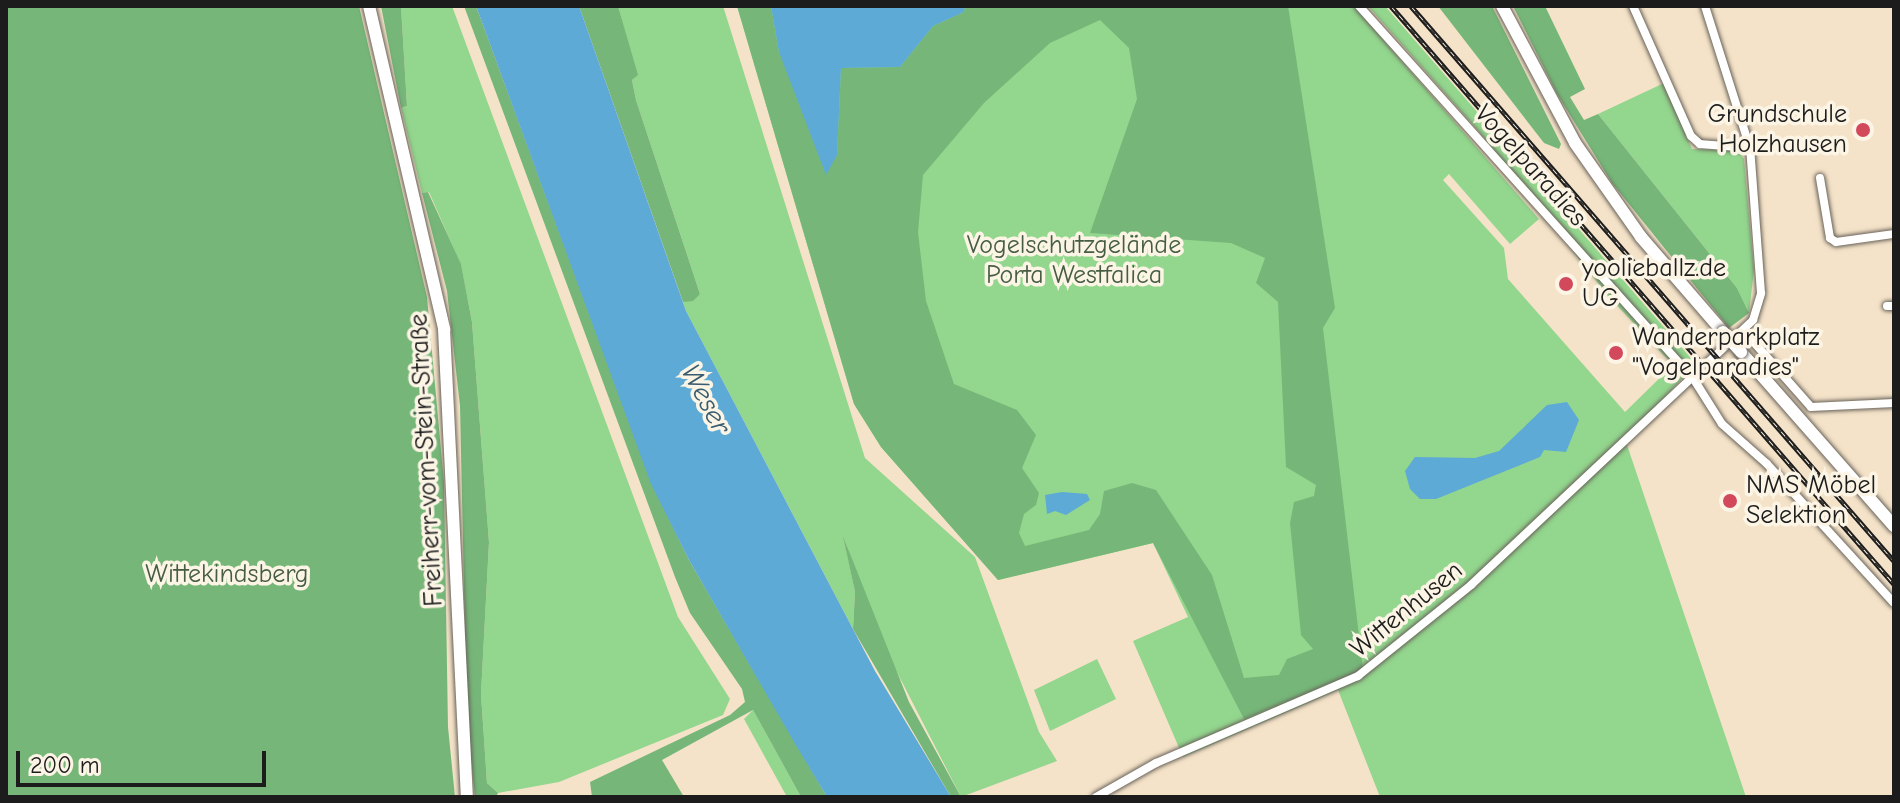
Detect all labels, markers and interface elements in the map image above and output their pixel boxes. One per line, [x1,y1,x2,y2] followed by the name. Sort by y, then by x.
[1467,99,1593,233] street label: Vogelparadies
[1707,99,1847,160] place label: Grundschule Holzhausen
[1854,121,1872,139] marker: Grundschule Holzhausen
[967,230,1181,292] park label: Vogelschutzgelände Porta Westfalica
[1582,253,1726,314] place label: yoolieballz.de UG
[1557,275,1575,293] marker: yoolieballz.de UG
[404,313,450,607] street label: Freiherr-vom-Stein-Straße
[1632,322,1819,384] place label: Wanderparkplatz "Vogelparadies"
[1607,344,1625,362] marker: Wanderparkplatz "Vogelparadies"
[674,358,738,440] water label: Weser
[1746,470,1876,532] place label: NMS Möbel Selektion
[1721,492,1739,510] marker: NMS Möbel Selektion
[1345,555,1469,665] street label: Wittenhusen
[145,559,309,591] park label: Wittekindsberg
[20,735,270,785] scale bar
[30,751,100,779] text: 200 m

